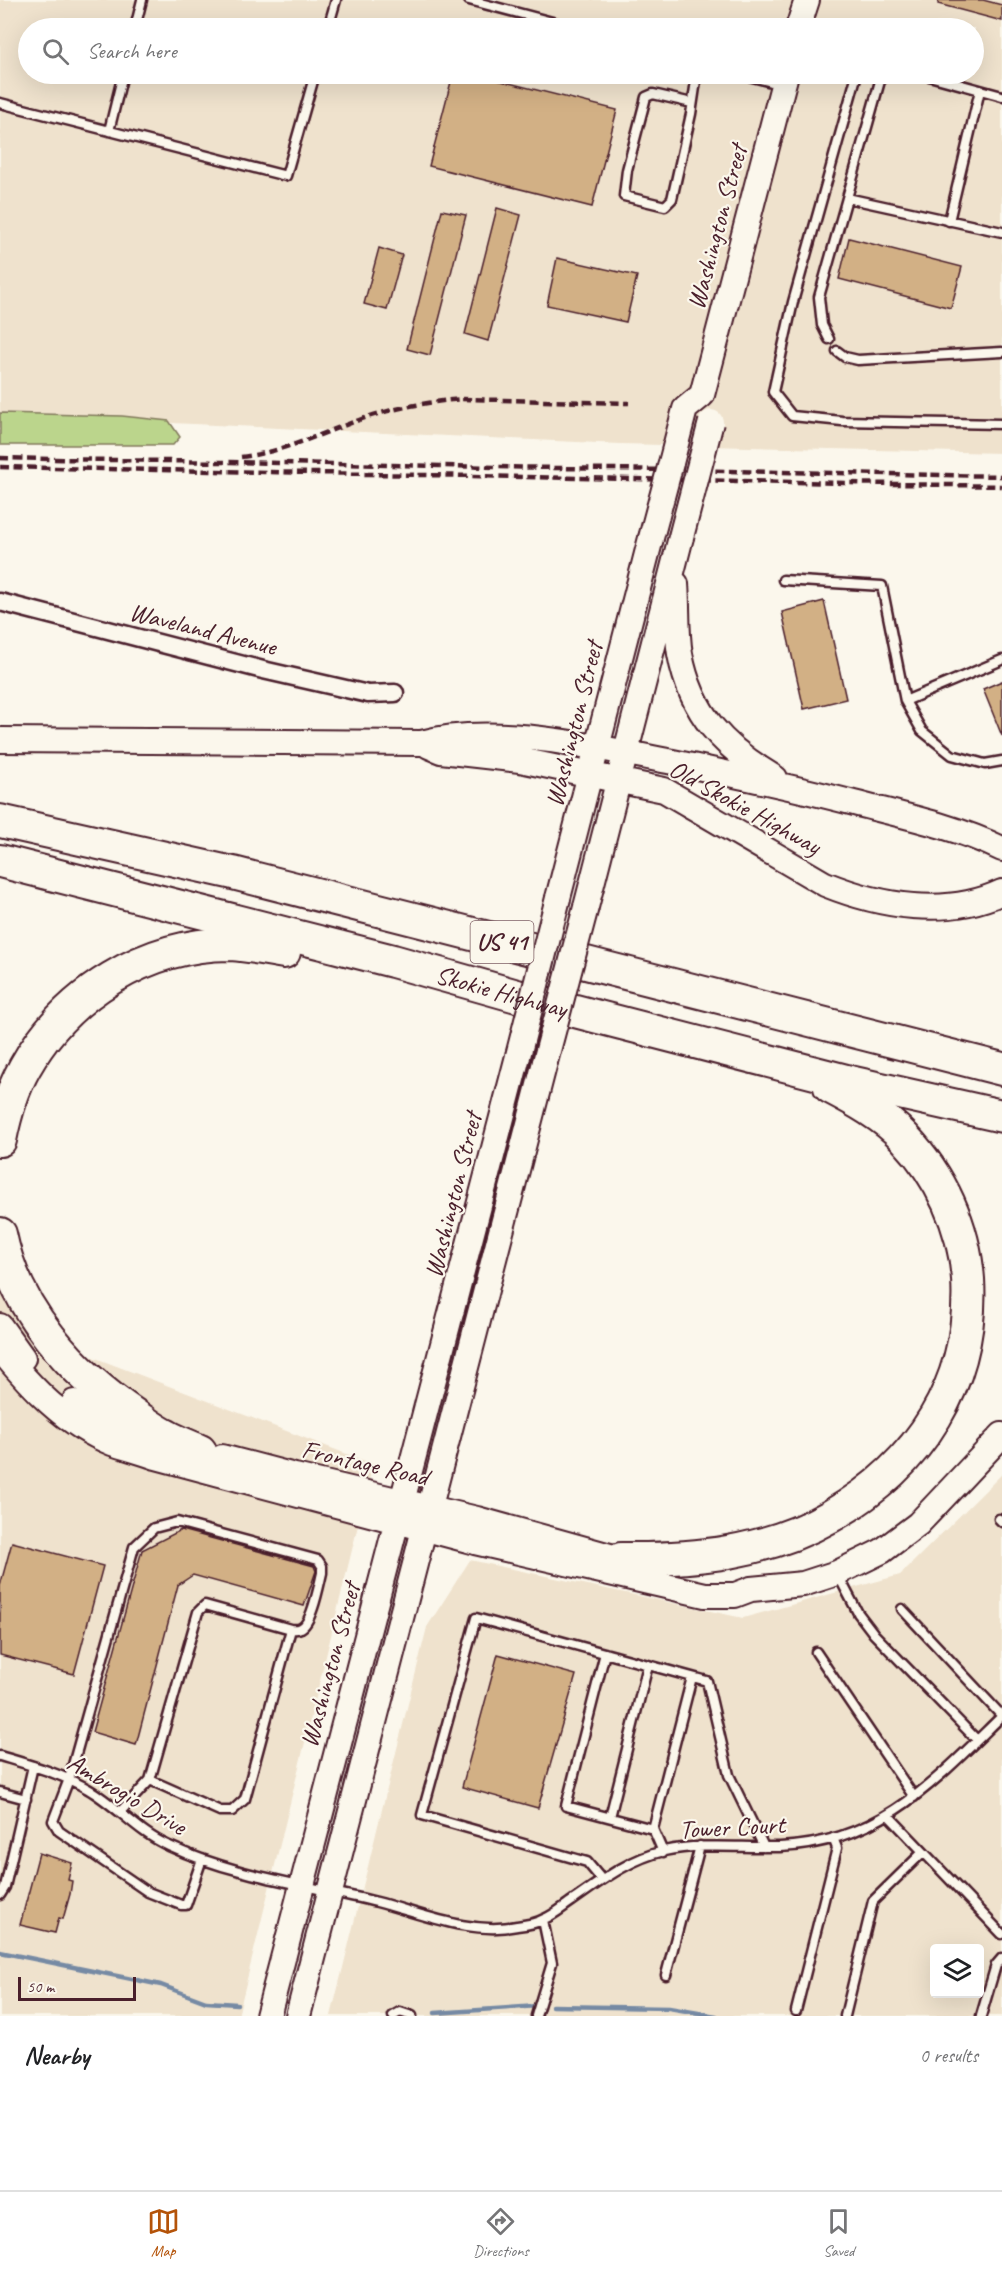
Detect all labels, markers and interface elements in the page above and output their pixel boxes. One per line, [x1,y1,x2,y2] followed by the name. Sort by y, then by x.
[18,18,984,84] search box
[39,35,72,68] icon: search
[87,37,177,65] text: Search here
[679,138,756,313] street label: Washington Street
[126,595,281,663] street label: Waveland Avenue
[538,635,611,810] street label: Washington Street
[663,752,828,863] street label: Old Skokie Highway
[470,921,534,963] road number: US 41
[432,957,573,1025] street label: Skokie Highway
[417,1106,490,1281] street label: Washington Street
[299,1432,435,1494] street label: Frontage Road
[292,1576,369,1751] street label: Washington Street
[61,1746,194,1843] street label: Ambrogio Drive
[679,1808,788,1846] street label: Tower Court
[930,1944,984,1998] map controls
[930,1944,984,1998] button: layers
[18,1974,136,2002] scale bar
[27,1977,54,1997] text: 50 m
[24,2039,89,2072] text: Nearby
[919,2043,978,2068] text: 0 results
[147,2205,180,2261] tab: Map
[473,2205,529,2261] tab: Directions
[822,2205,855,2261] tab: Saved

